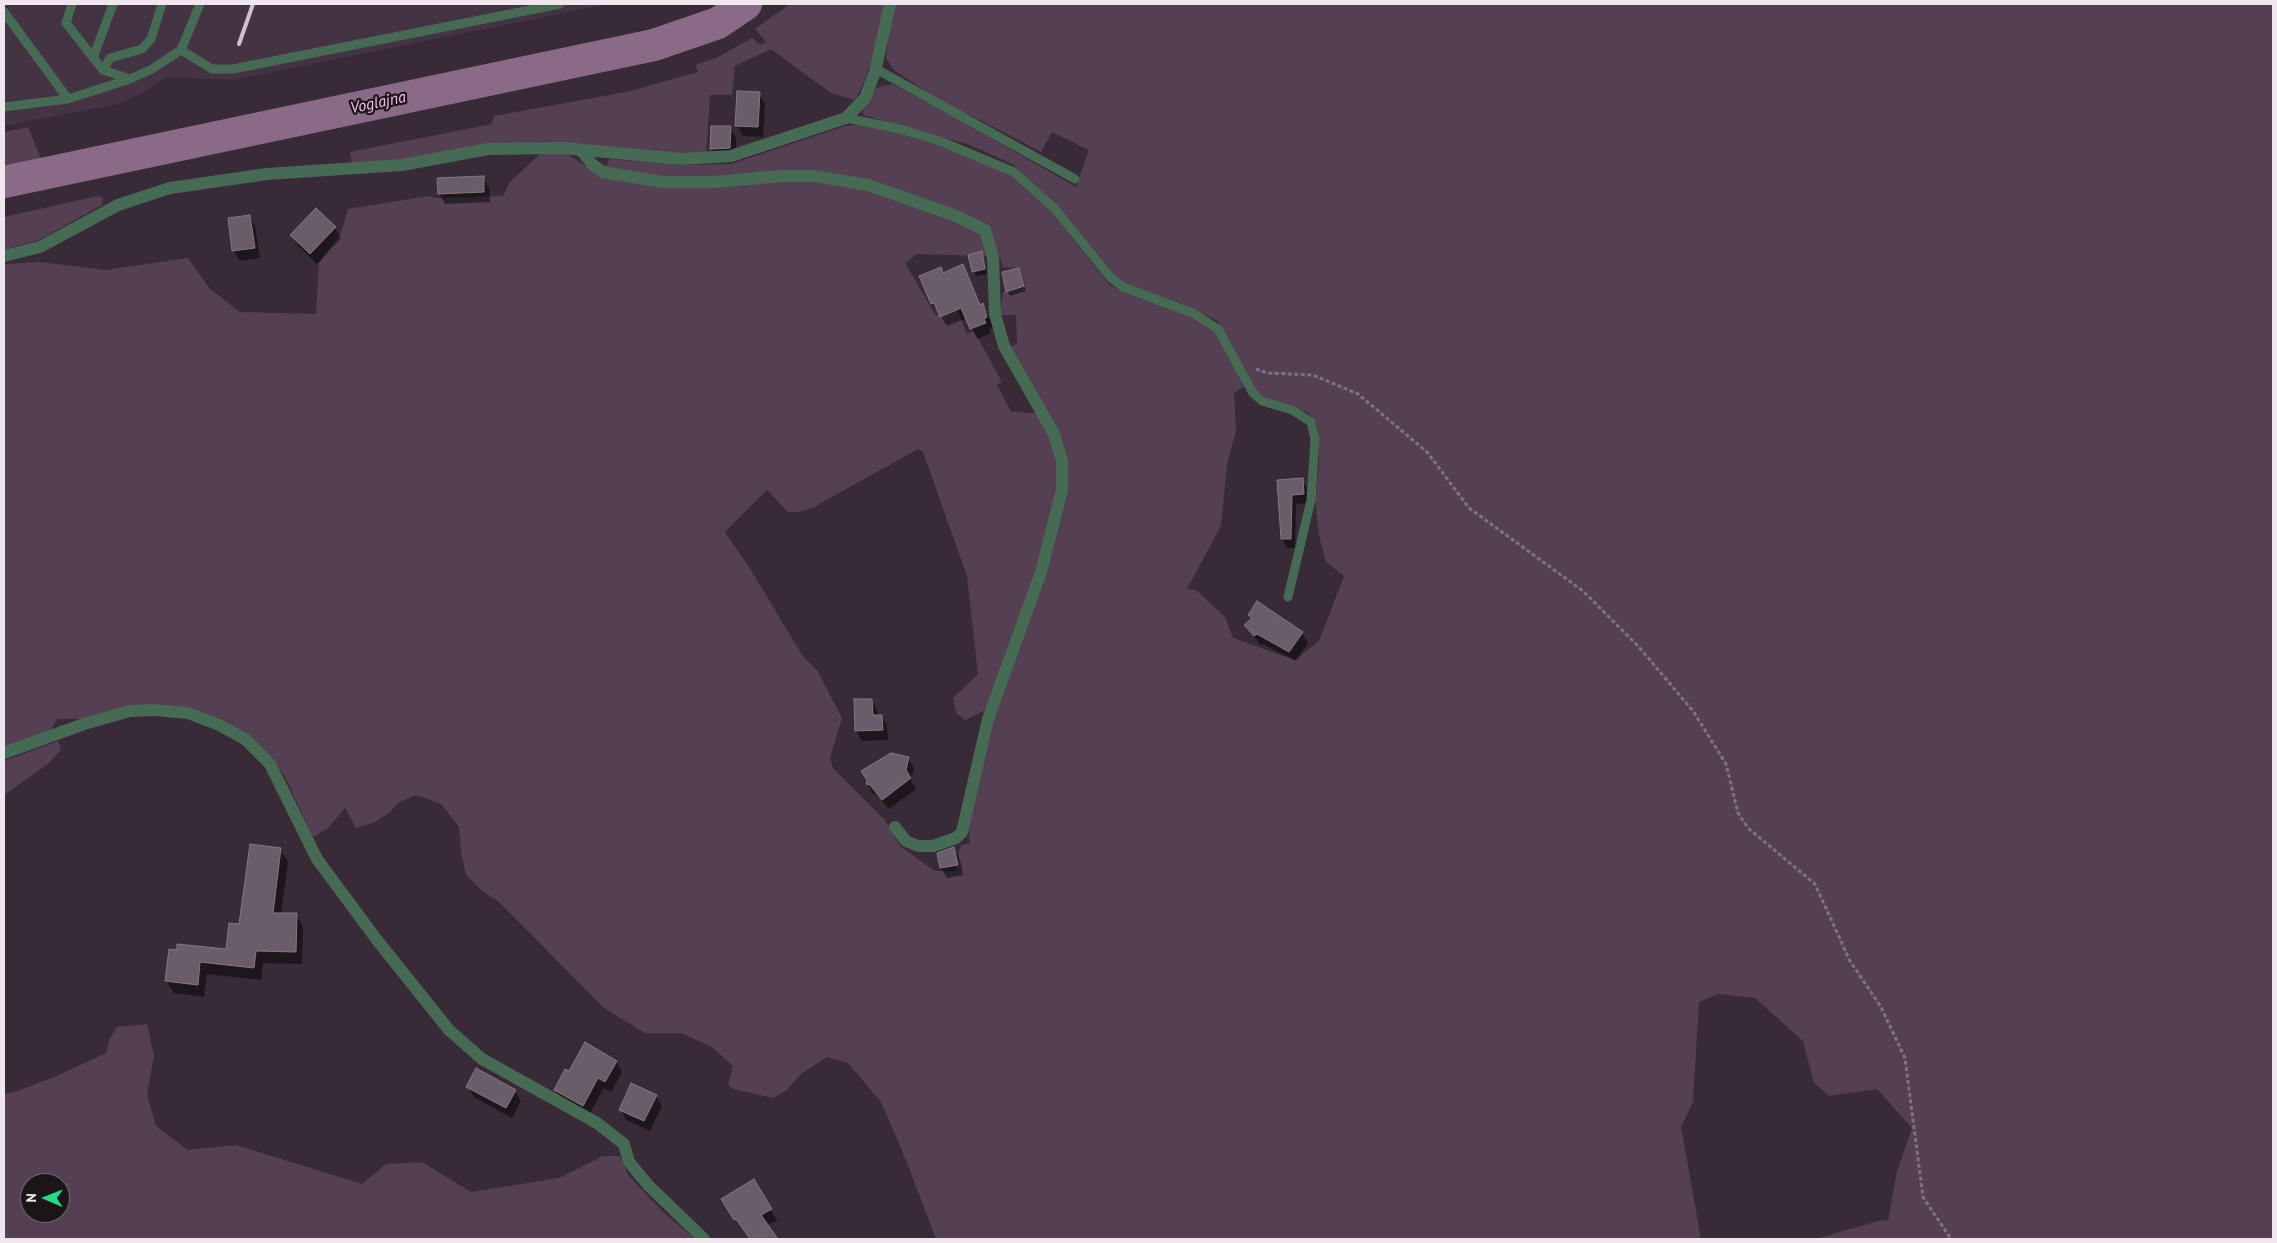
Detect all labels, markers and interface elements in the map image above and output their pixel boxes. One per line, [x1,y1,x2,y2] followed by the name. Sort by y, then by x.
[348,88,408,118] water label: Voglajna
[20,1173,70,1223] north arrow
[22,1193,40,1203] text: N

